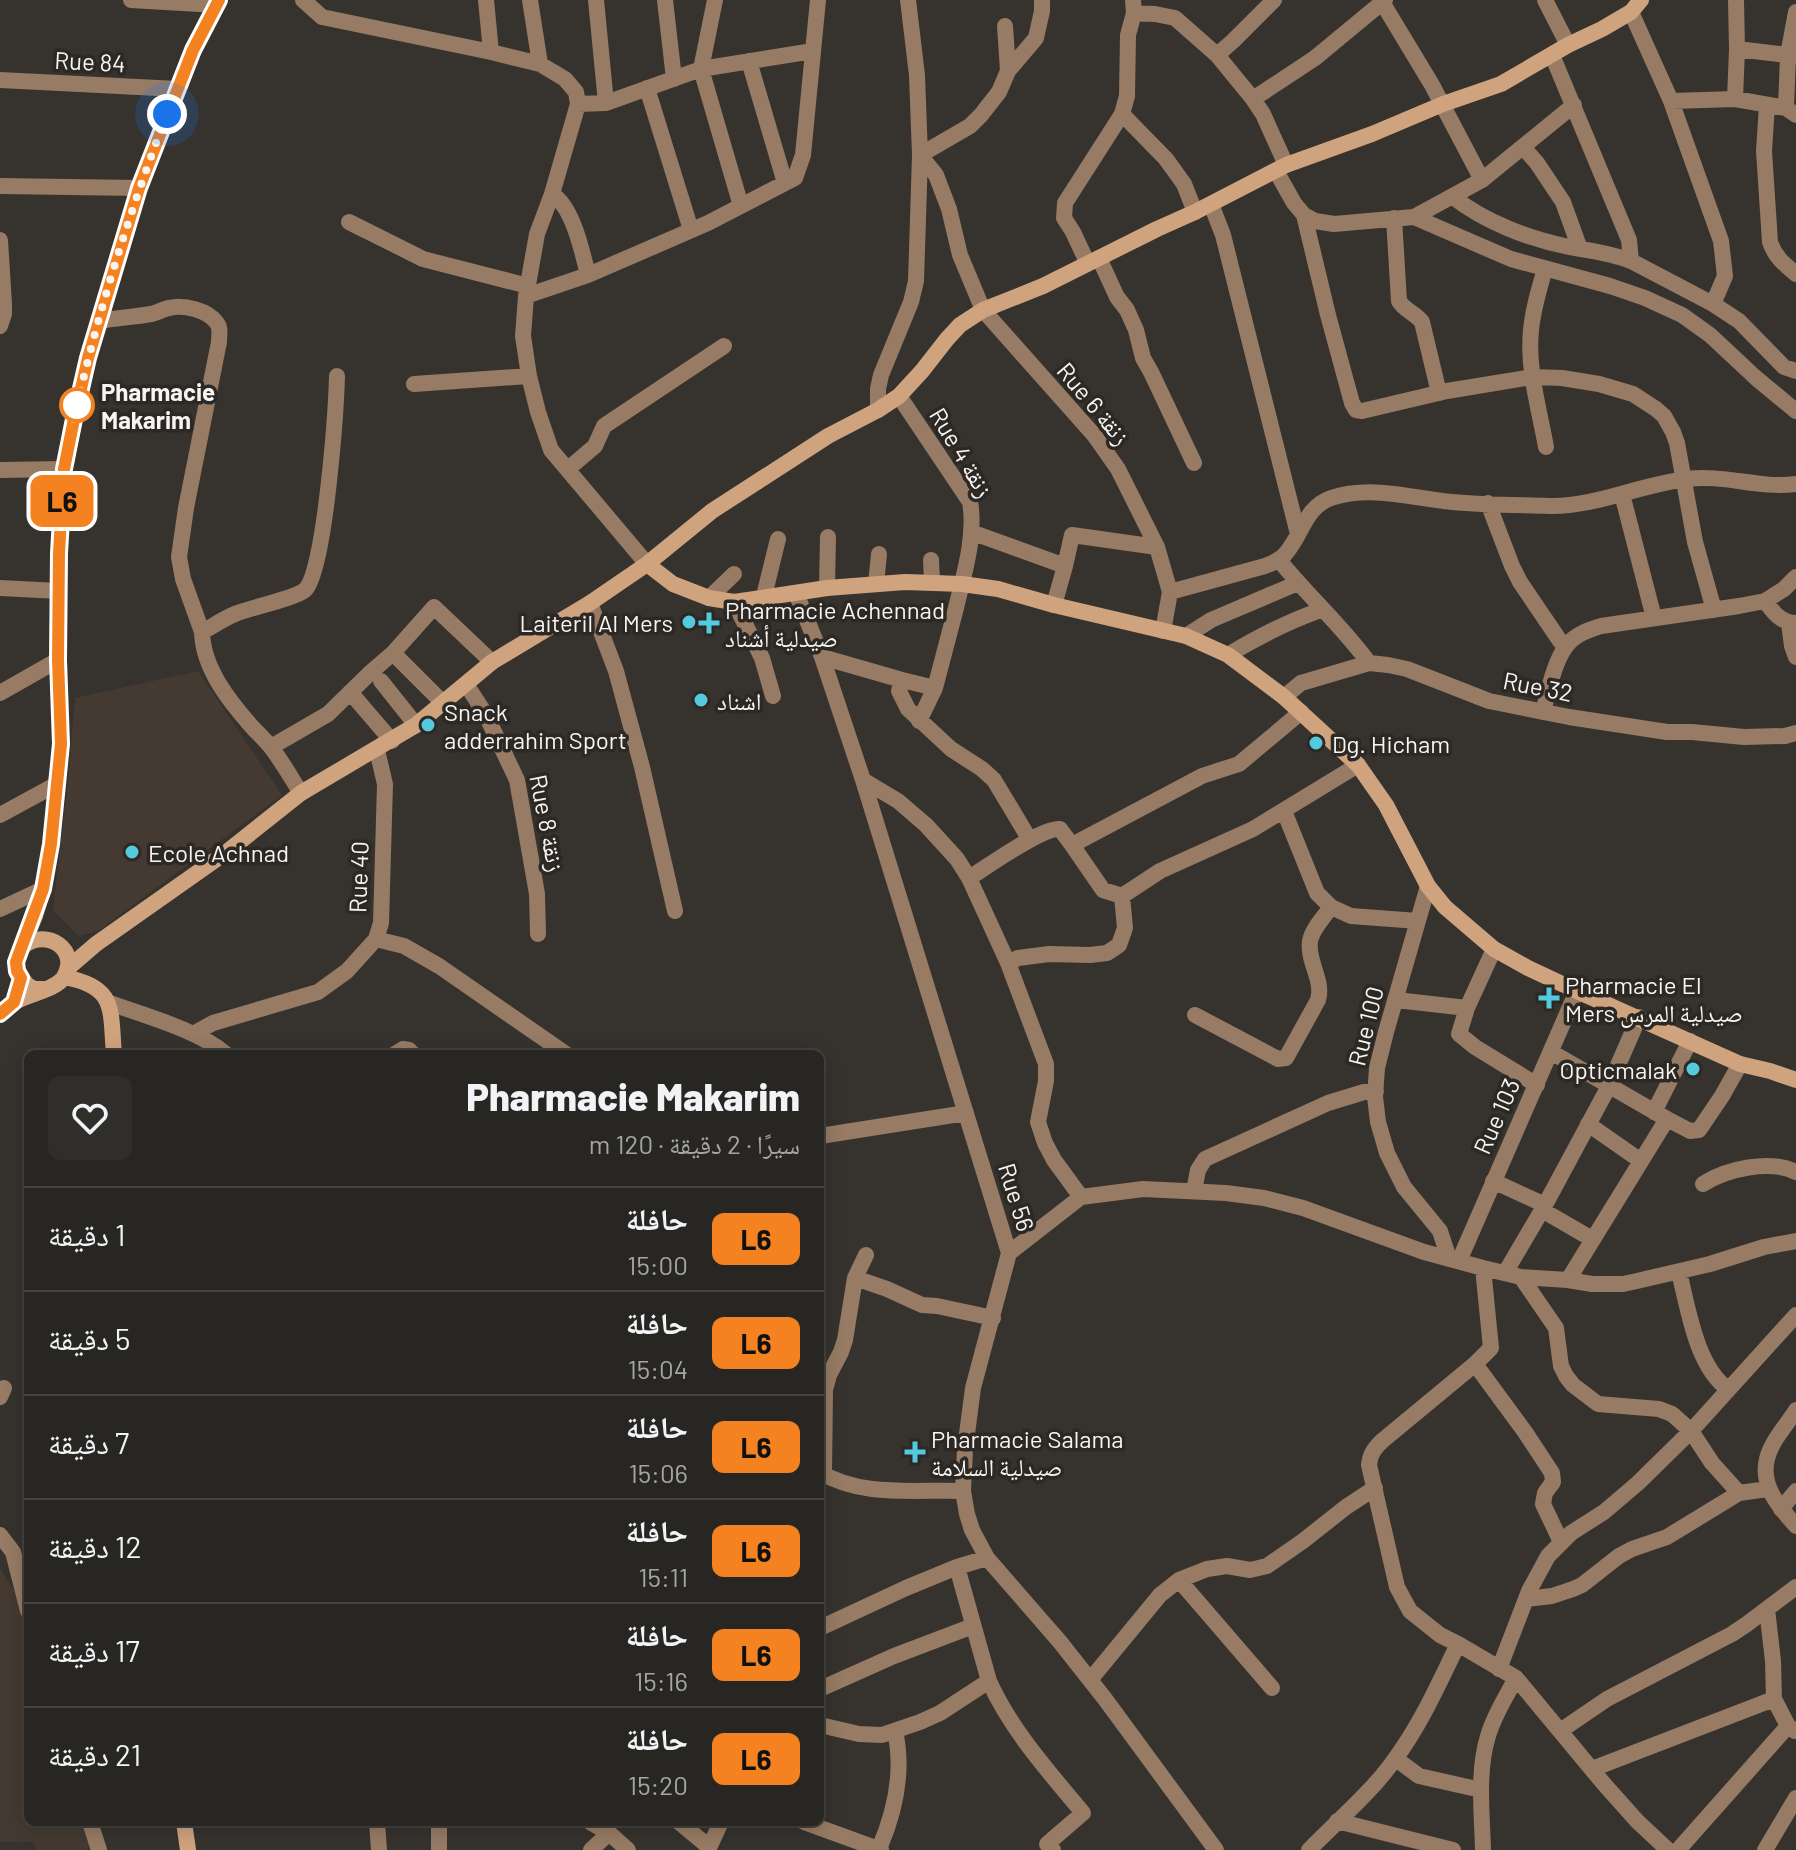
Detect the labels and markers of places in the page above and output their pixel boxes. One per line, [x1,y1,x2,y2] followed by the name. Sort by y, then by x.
[101,377,215,434] place label: Pharmacie Makarim
[60,388,94,422] marker: Pharmacie Makarim
[725,595,945,652] place label: Pharmacie Achennad صيدلية أشناد
[520,608,673,637] place label: Laiteril Al Mers
[680,613,698,631] marker: Laiteril Al Mers
[700,614,718,632] marker: Pharmacie Achennad صيدلية أشناد
[717,686,762,715] place label: اشناد
[692,691,710,709] marker: اشناد
[444,697,627,754] place label: Snack adderrahim Sport
[419,716,437,734] marker: Snack adderrahim Sport
[1332,729,1450,758] place label: Dg. Hicham
[1307,734,1325,752] marker: Dg. Hicham
[148,838,289,867] place label: Ecole Achnad
[123,843,141,861] marker: Ecole Achnad
[1565,970,1743,1028] place label: Pharmacie El Mers صيدلية المرس
[1540,989,1558,1007] marker: Pharmacie El Mers صيدلية المرس
[1560,1055,1677,1084] place label: Opticmalak
[1684,1060,1702,1078] marker: Opticmalak
[931,1424,1124,1481] place label: Pharmacie Salama صيدلية السلامة
[906,1443,924,1461] marker: Pharmacie Salama صيدلية السلامة

